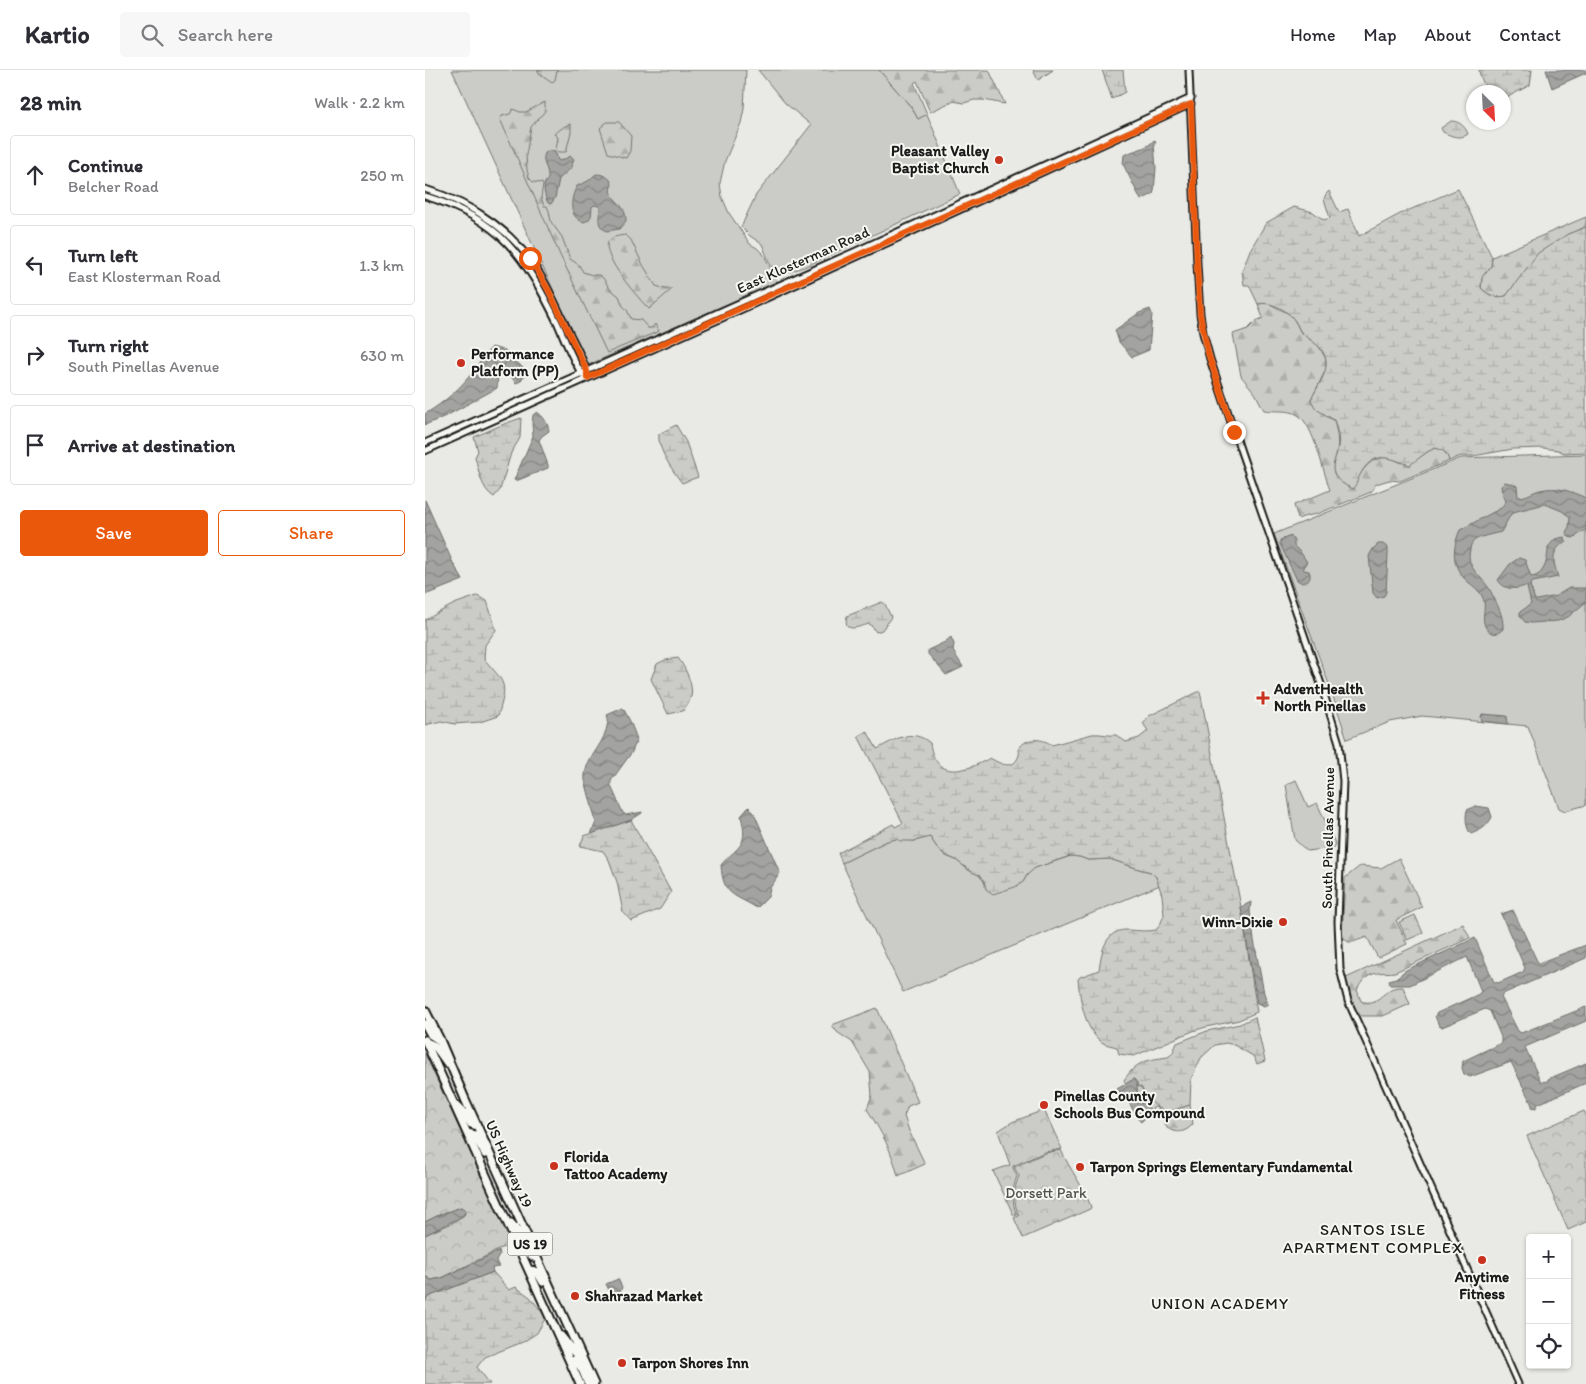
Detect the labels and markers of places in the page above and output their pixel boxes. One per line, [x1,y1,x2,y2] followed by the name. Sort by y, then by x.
[891,142,990,178] place label: Pleasant Valley Baptist Church
[993,154,1005,166] marker: Pleasant Valley Baptist Church
[471,345,559,381] place label: Performance Platform (PP)
[455,357,467,369] marker: Performance Platform (PP)
[1273,680,1366,715] place label: AdventHealth North Pinellas
[1256,691,1270,705] marker: AdventHealth North Pinellas
[1202,913,1273,931] place label: Winn-Dixie
[1277,916,1289,928] marker: Winn-Dixie
[1054,1087,1206,1123] place label: Pinellas County Schools Bus Compound
[1038,1099,1050,1111] marker: Pinellas County Schools Bus Compound
[563,1148,668,1184] place label: Florida Tattoo Academy
[1089,1158,1353,1177] place label: Tarpon Springs Elementary Fundamental
[548,1160,560,1172] marker: Florida Tattoo Academy
[1074,1161,1086,1173] marker: Tarpon Springs Elementary Fundamental
[1476,1254,1488,1266] marker: Anytime Fitness
[1454,1268,1509,1303] place label: Anytime Fitness
[585,1287,703,1305] place label: Shahrazad Market
[569,1290,581,1302] marker: Shahrazad Market
[631,1354,750,1373] place label: Tarpon Shores Inn
[616,1357,628,1369] marker: Tarpon Shores Inn

